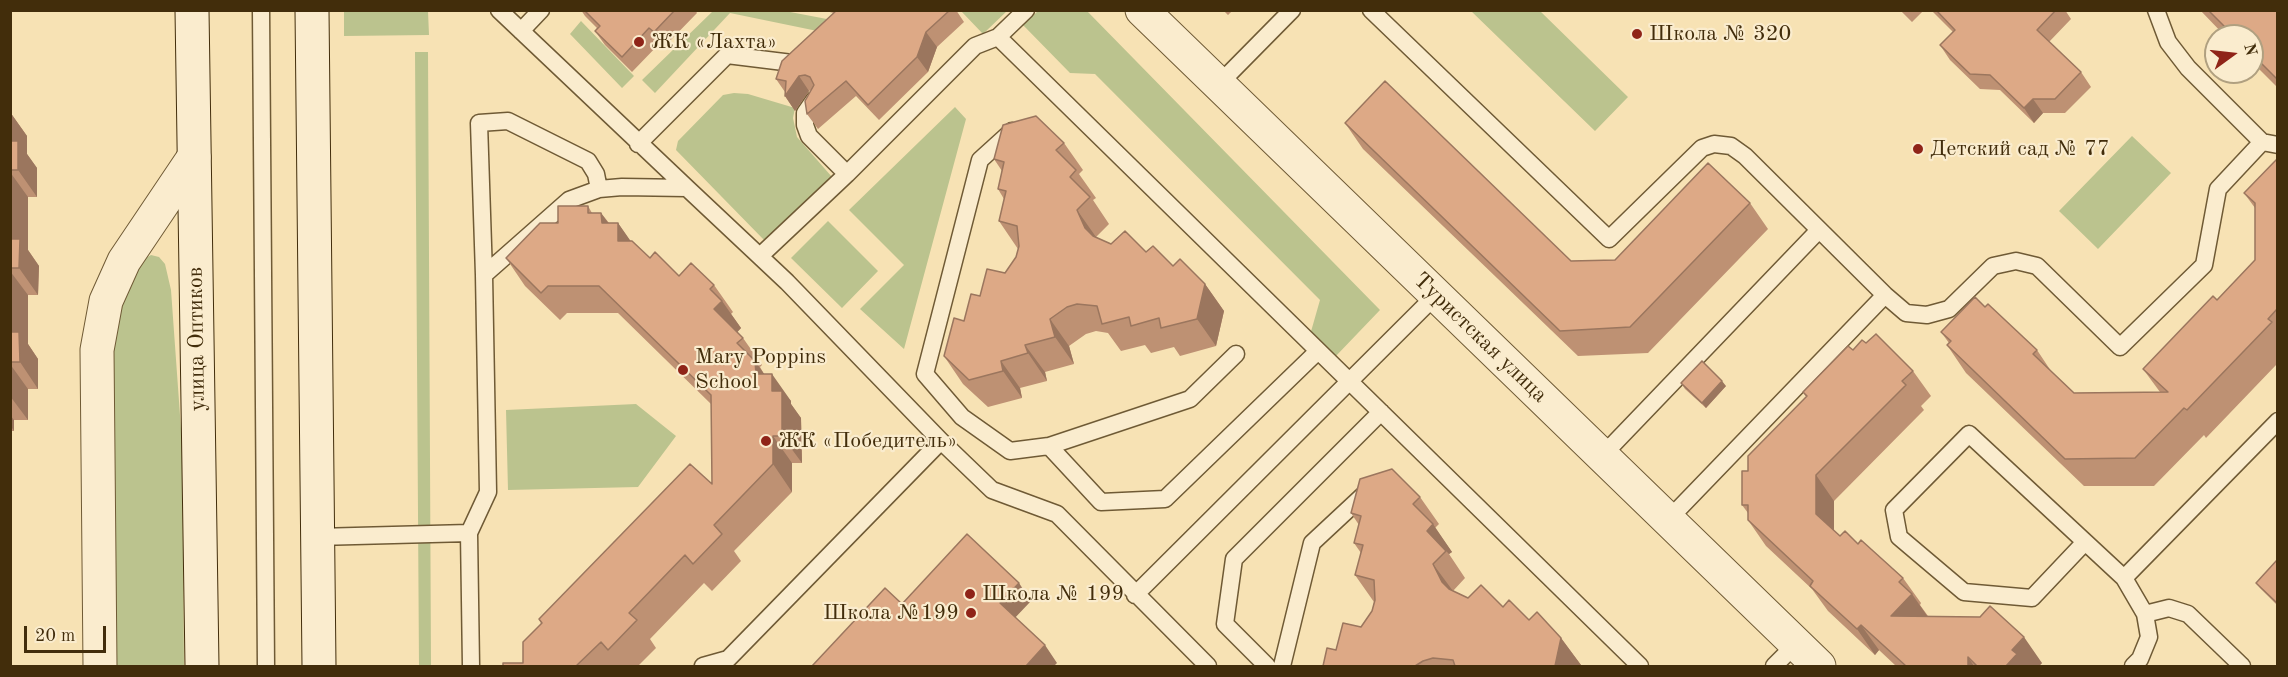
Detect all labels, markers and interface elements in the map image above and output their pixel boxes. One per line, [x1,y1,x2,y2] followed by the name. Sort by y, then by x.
[1649,21,1791,47] place label: Школа № 320
[2204,24,2264,84] north arrow
[1630,27,1644,41] marker: Школа № 320
[651,29,777,55] place label: ЖК «Лахта»
[632,35,646,49] marker: ЖК «Лахта»
[2240,42,2259,58] text: N
[1930,136,2110,162] place label: Детский сад № 77
[1911,142,1925,156] marker: Детский сад № 77
[183,266,211,412] street label: улица Оптиков
[1408,267,1552,409] street label: Туристская улица
[695,344,826,396] place label: Mary Poppins School
[676,363,690,377] marker: Mary Poppins School
[778,428,957,454] place label: ЖК «Победитель»
[759,434,773,448] marker: ЖК «Победитель»
[982,581,1124,607] place label: Школа № 199
[963,587,977,601] marker: Школа № 199
[823,600,959,626] place label: Школа №199
[964,606,978,620] marker: Школа №199
[27,614,110,652] scale bar
[35,627,75,645] text: 20 m

